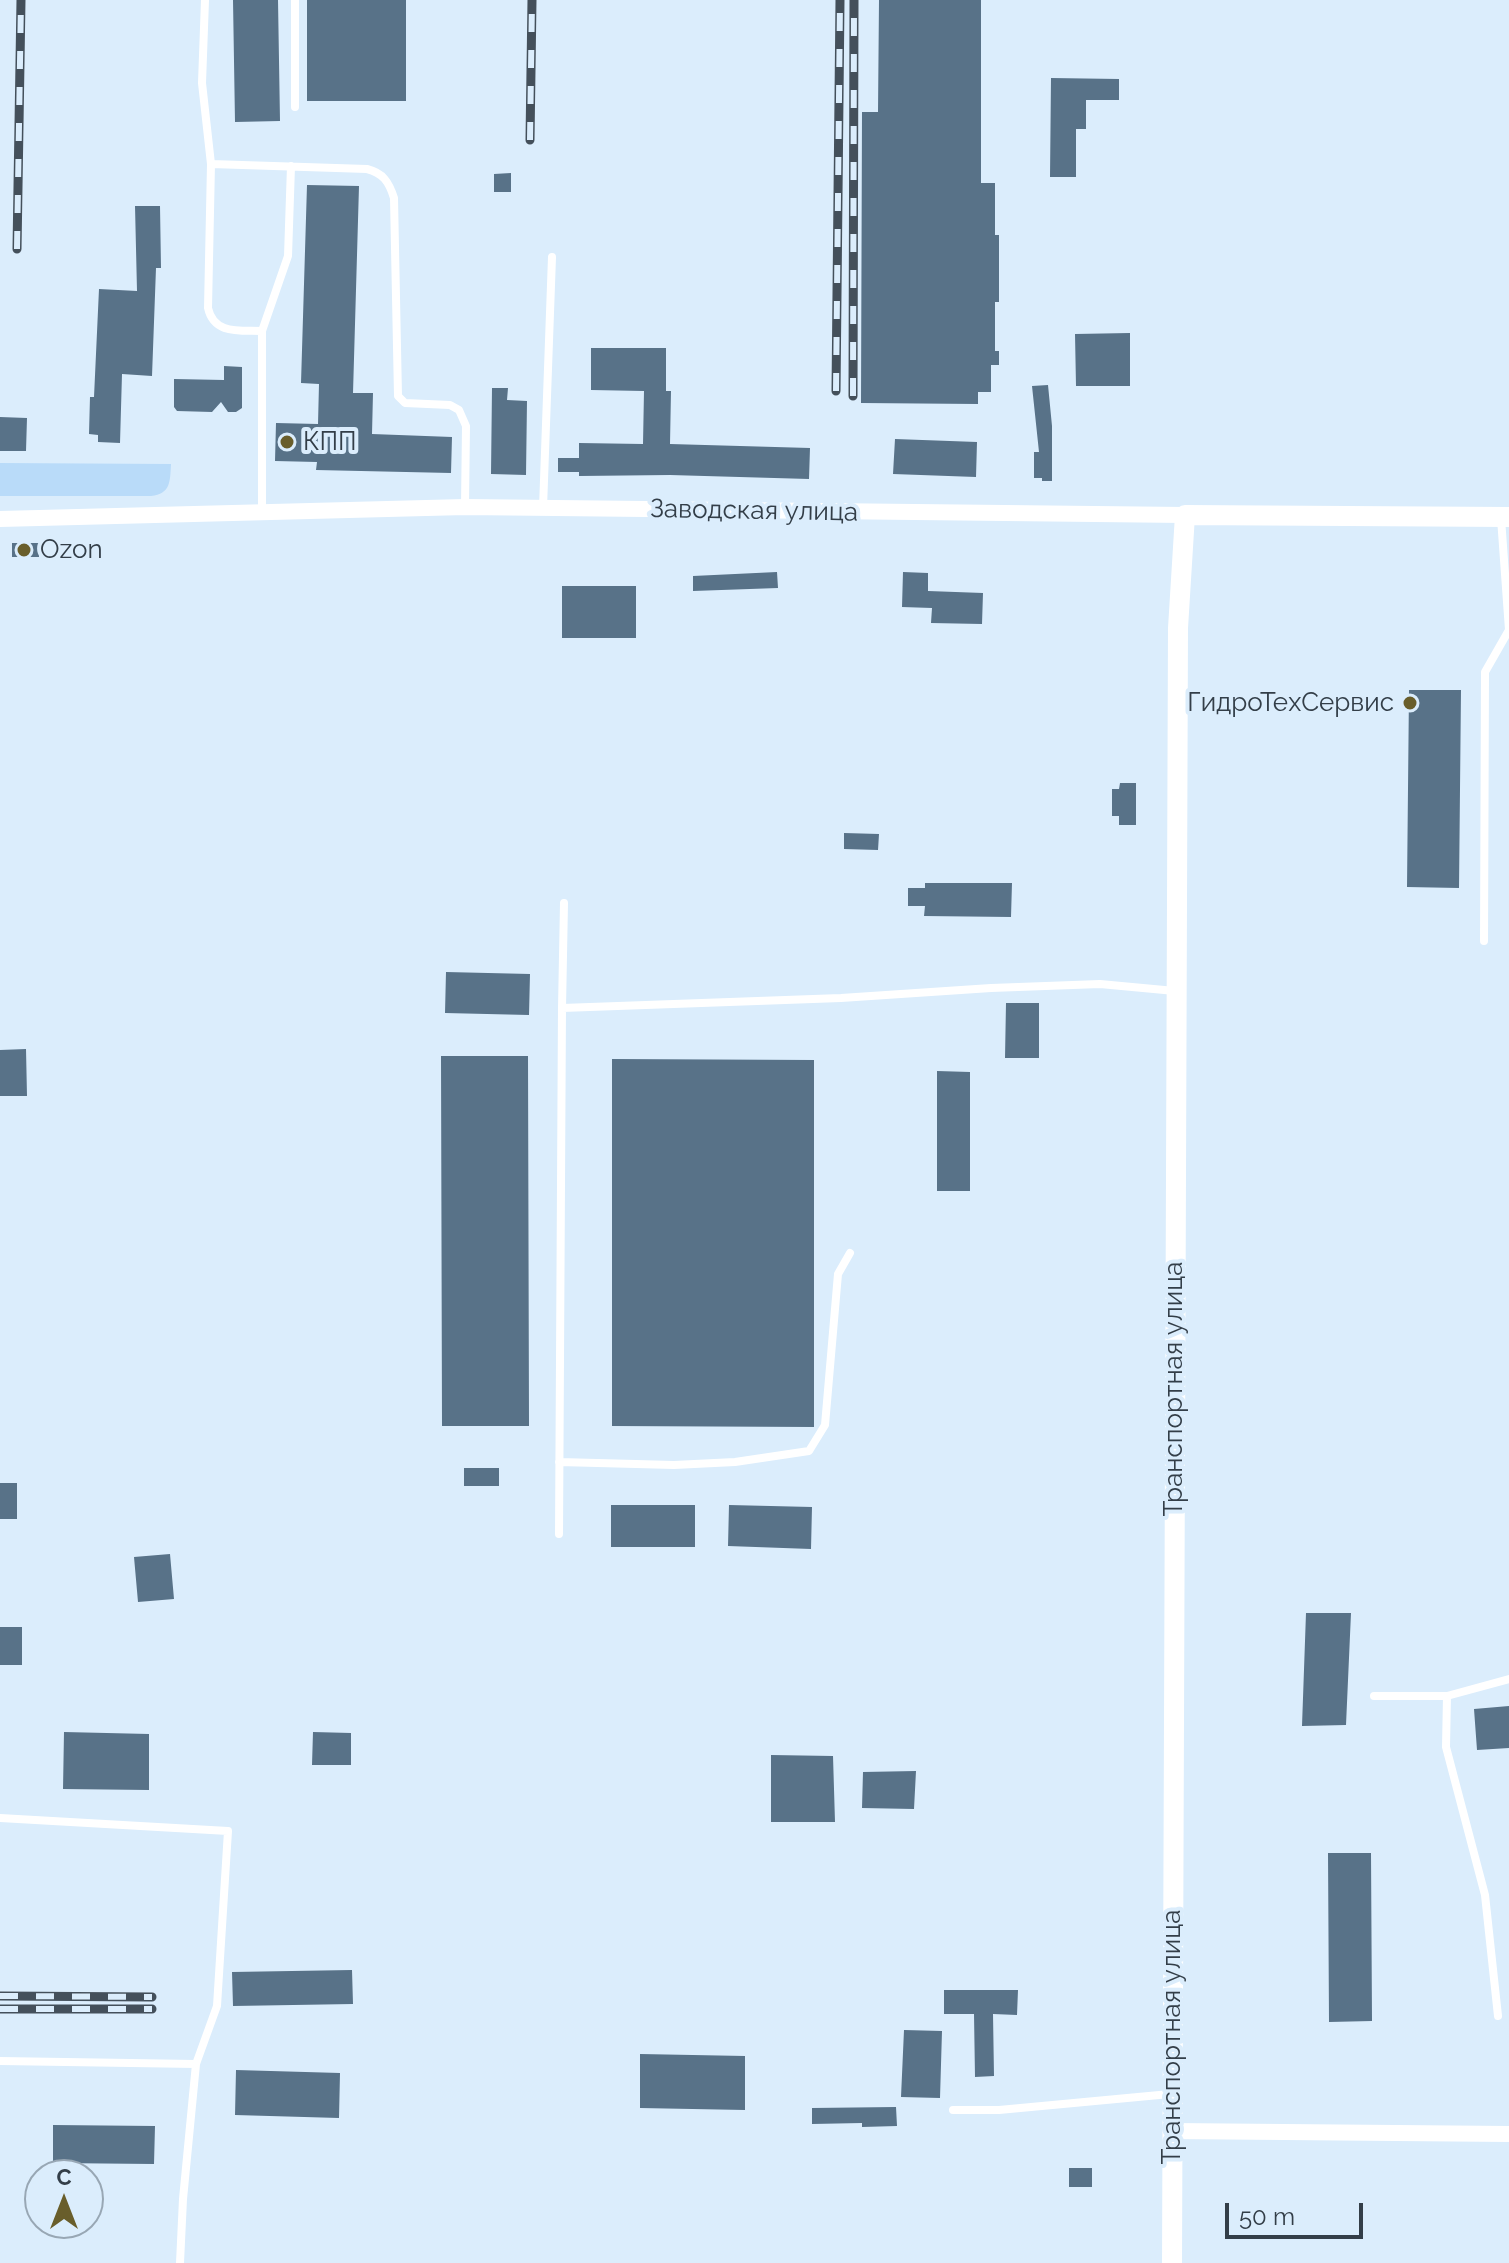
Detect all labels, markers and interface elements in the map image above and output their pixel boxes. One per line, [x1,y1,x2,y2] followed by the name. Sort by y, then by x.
[303,426,357,458] place label: КПП
[278,433,296,451] marker: КПП
[650,494,858,528] street label: Заводская улица
[40,534,103,566] place label: Ozon
[15,541,33,559] marker: Ozon
[1187,687,1394,719] place label: ГидроТехСервис
[1401,694,1419,712] marker: ГидроТехСервис
[1158,1262,1190,1516] street label: Транспортная улица
[1156,1910,1188,2164] street label: Транспортная улица
[24,2159,104,2239] north arrow
[56,2164,72,2190] text: С
[1229,2187,1367,2237] scale bar
[1239,2202,1295,2231] text: 50 m

